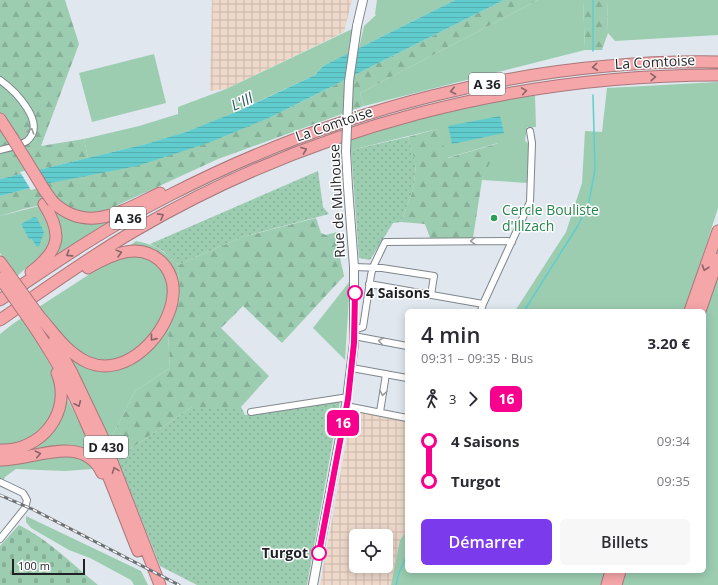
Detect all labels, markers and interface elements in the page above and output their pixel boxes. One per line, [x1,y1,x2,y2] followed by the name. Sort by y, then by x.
[614,50,696,73] street label: La Comtoise
[592,63,598,72] one-way arrow
[650,72,656,81] one-way arrow
[469,73,505,95] road number: A 36
[450,86,457,95] one-way arrow
[227,87,257,115] water label: L'Ill
[521,87,527,96] one-way arrow
[293,101,375,146] street label: La Comtoise
[26,128,35,135] one-way arrow
[324,144,349,258] street label: Rue de Mulhouse
[301,146,308,154] one-way arrow
[502,200,599,235] place label: Cercle Bouliste d'Illzach
[110,207,146,229] road number: A 36
[157,213,164,221] one-way arrow
[489,213,499,223] marker: Cercle Bouliste d'Illzach
[470,237,476,246] one-way arrow
[66,249,73,257] one-way arrow
[116,250,123,258] one-way arrow
[701,264,710,271] one-way arrow
[366,283,430,302] place label: 4 Saisons
[347,285,363,301] marker: 4 Saisons
[421,319,480,349] text: 4 min
[648,333,690,353] text: 3.20 €
[150,334,157,341] one-way arrow
[378,338,384,346] one-way arrow
[421,349,533,367] text: 09:31 – 09:35 · Bus
[421,388,443,410] icon: walk
[462,388,484,410] icon: forward
[498,389,514,408] text: 16
[379,390,388,396] one-way arrow
[449,390,456,408] text: 3
[73,400,81,408] one-way arrow
[325,410,361,436] line badge: 16
[335,413,351,432] text: 16
[451,431,519,451] text: 4 Saisons
[657,432,690,450] text: 09:34
[84,436,128,458] road number: D 430
[35,451,42,459] one-way arrow
[112,467,120,474] one-way arrow
[451,471,501,491] text: Turgot
[657,472,690,490] text: 09:35
[421,519,552,565] button: Démarrer
[560,519,690,565] button: Billets
[349,529,393,573] map controls
[349,529,393,573] button: locate
[262,543,308,562] place label: Turgot
[311,545,327,561] marker: Turgot
[12,557,85,576] scale bar
[18,558,50,573] text: 100 m

